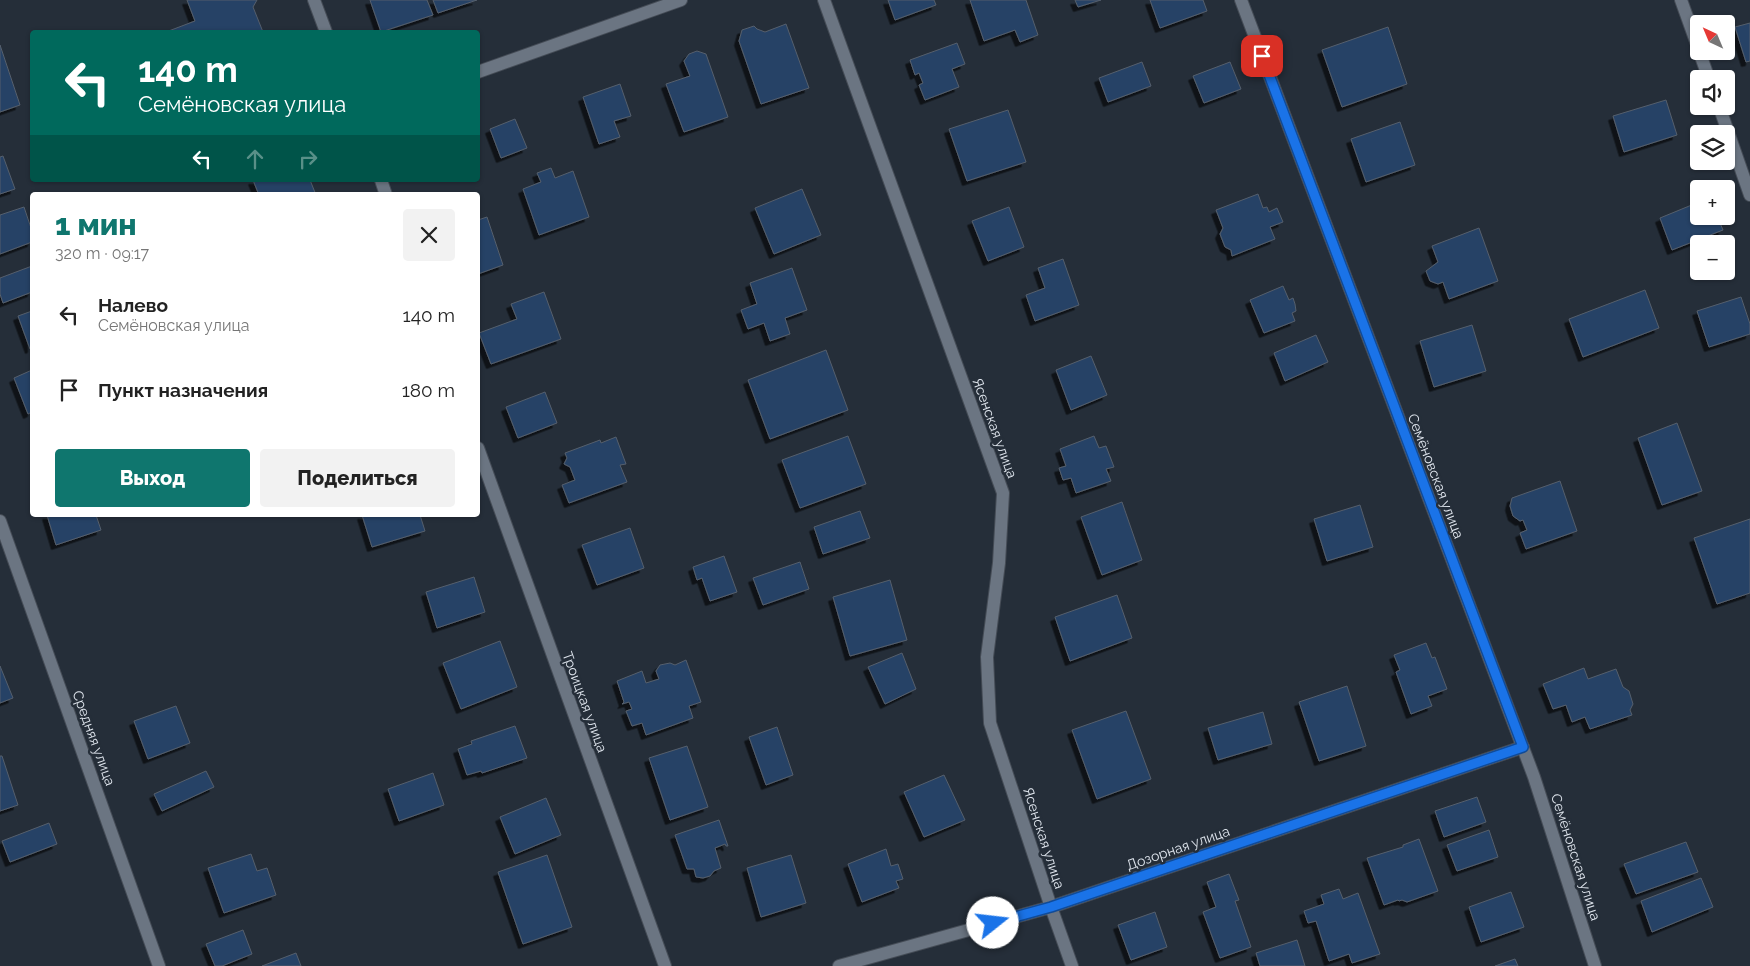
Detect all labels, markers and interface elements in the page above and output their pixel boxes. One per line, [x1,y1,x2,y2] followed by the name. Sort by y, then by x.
[1690,15,1735,60] north arrow
[1690,15,1735,280] map controls
[1241,35,1283,77] pin
[1248,42,1276,70] icon: arrive
[138,49,238,90] text: 140 m
[55,50,120,115] icon: left
[1690,70,1735,115] button: sound
[138,91,346,117] text: Семёновская улица
[1690,125,1735,170] button: layers
[188,145,216,173] icon: left
[241,145,269,173] icon: ahead
[294,145,322,173] icon: right
[1690,180,1735,225] button: +
[55,207,137,242] text: 1 мин
[403,209,455,261] button: close
[1690,235,1735,280] button: −
[55,244,149,263] text: 320 m · 09:17
[98,294,168,316] text: Налево
[55,301,83,329] icon: left
[403,304,455,326] text: 140 m
[98,316,249,335] text: Семёновская улица
[55,376,83,404] icon: arrive
[969,376,1021,480] street label: Ясенская улица
[98,379,268,401] text: Пункт назначения
[402,379,455,401] text: 180 m
[1405,411,1467,541] street label: Семёновская улица
[55,449,250,507] button: Выход
[260,449,455,507] button: Поделиться
[559,650,611,754] street label: Троицкая улица
[69,688,119,788] street label: Средняя улица
[1020,785,1068,891] street label: Ясенская улица
[1548,792,1604,922] street label: Семёновская улица
[1124,823,1232,873] street label: Дозорная улица
[966,896,1018,948] position arrow

